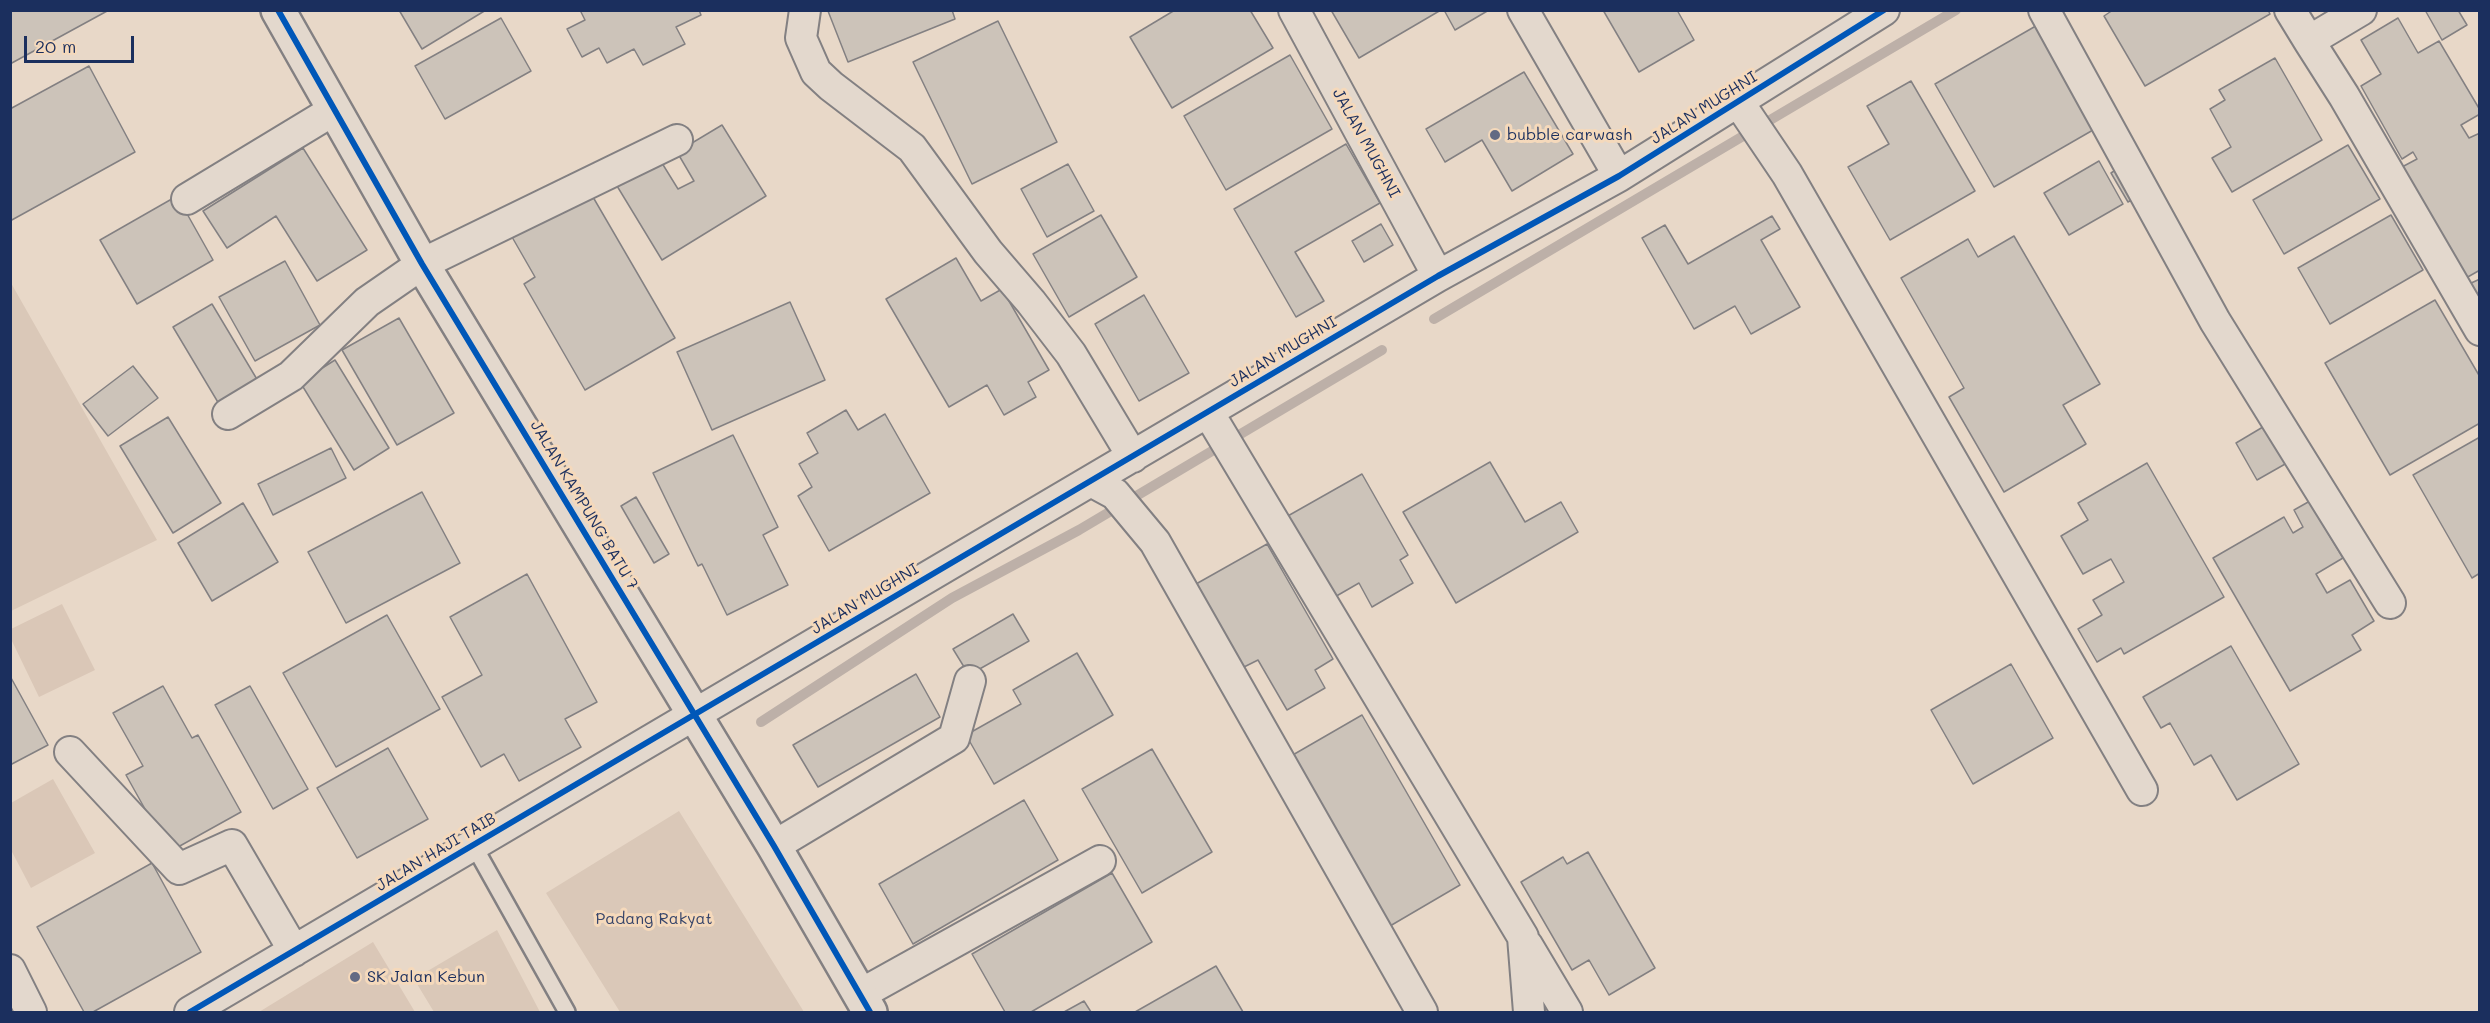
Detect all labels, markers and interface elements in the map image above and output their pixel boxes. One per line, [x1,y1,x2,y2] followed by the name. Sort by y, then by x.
[27,24,136,62] scale bar
[35,34,76,58] text: 20 m
[1647,68,1761,148] street label: JALAN MUGHNI
[1328,85,1404,201] street label: JALAN MUGHNI
[1507,125,1632,145] place label: bubble carwash
[1488,128,1502,142] marker: bubble carwash
[1226,312,1340,392] street label: JALAN MUGHNI
[526,417,642,593] street label: JALAN KAMPUNG BATU 7
[808,559,922,639] street label: JALAN MUGHNI
[373,809,499,895] street label: JALAN HAJI TAIB
[595,909,713,929] park label: Padang Rakyat
[367,967,485,987] place label: SK Jalan Kebun
[348,970,362,984] marker: SK Jalan Kebun

